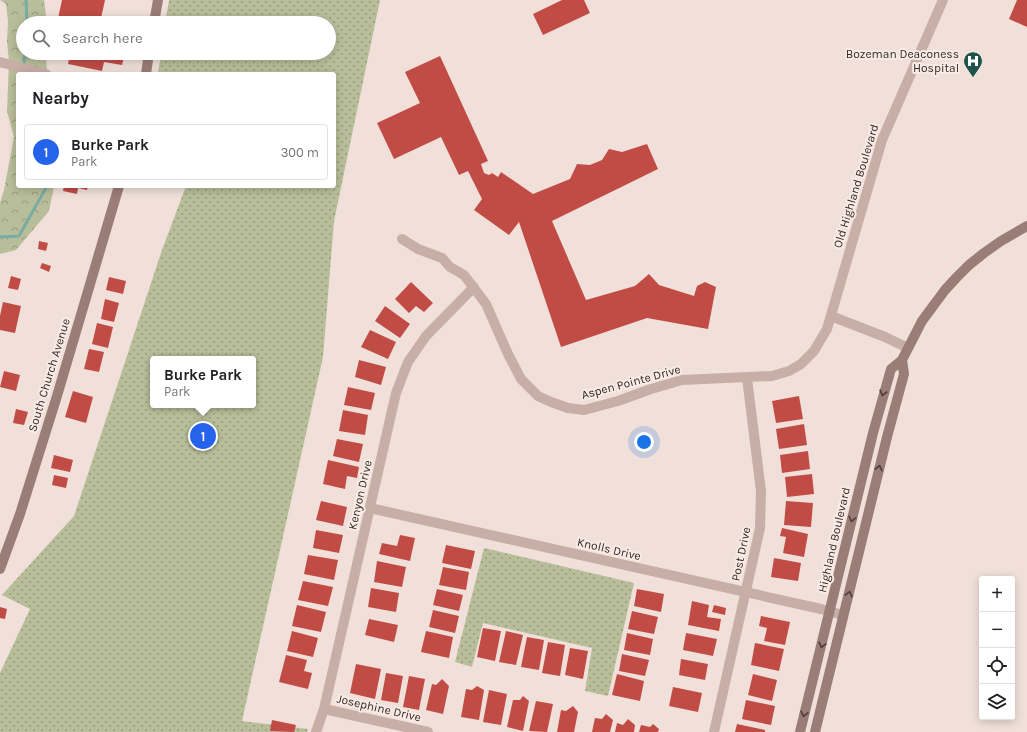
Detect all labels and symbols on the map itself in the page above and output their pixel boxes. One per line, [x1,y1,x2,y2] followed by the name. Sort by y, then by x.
[846,47,959,75] place label: Bozeman Deaconess Hospital
[962,50,984,78] hospital icon: Bozeman Deaconess Hospital
[830,122,882,250] street label: Old Highland Boulevard
[25,317,73,433] street label: South Church Avenue
[580,362,682,402] street label: Aspen Pointe Drive
[880,390,888,396] one-way arrow
[190,421,216,451] pin: 1
[634,432,654,452] your location
[345,459,375,531] street label: Kenyon Drive
[875,465,883,471] one-way arrow
[815,486,853,594] street label: Highland Boulevard
[848,516,856,522] one-way arrow
[728,526,754,582] street label: Post Drive
[576,535,642,563] street label: Knolls Drive
[844,591,852,598] one-way arrow
[818,642,826,649] one-way arrow
[336,692,422,724] street label: Josephine Drive
[801,711,809,718] one-way arrow

